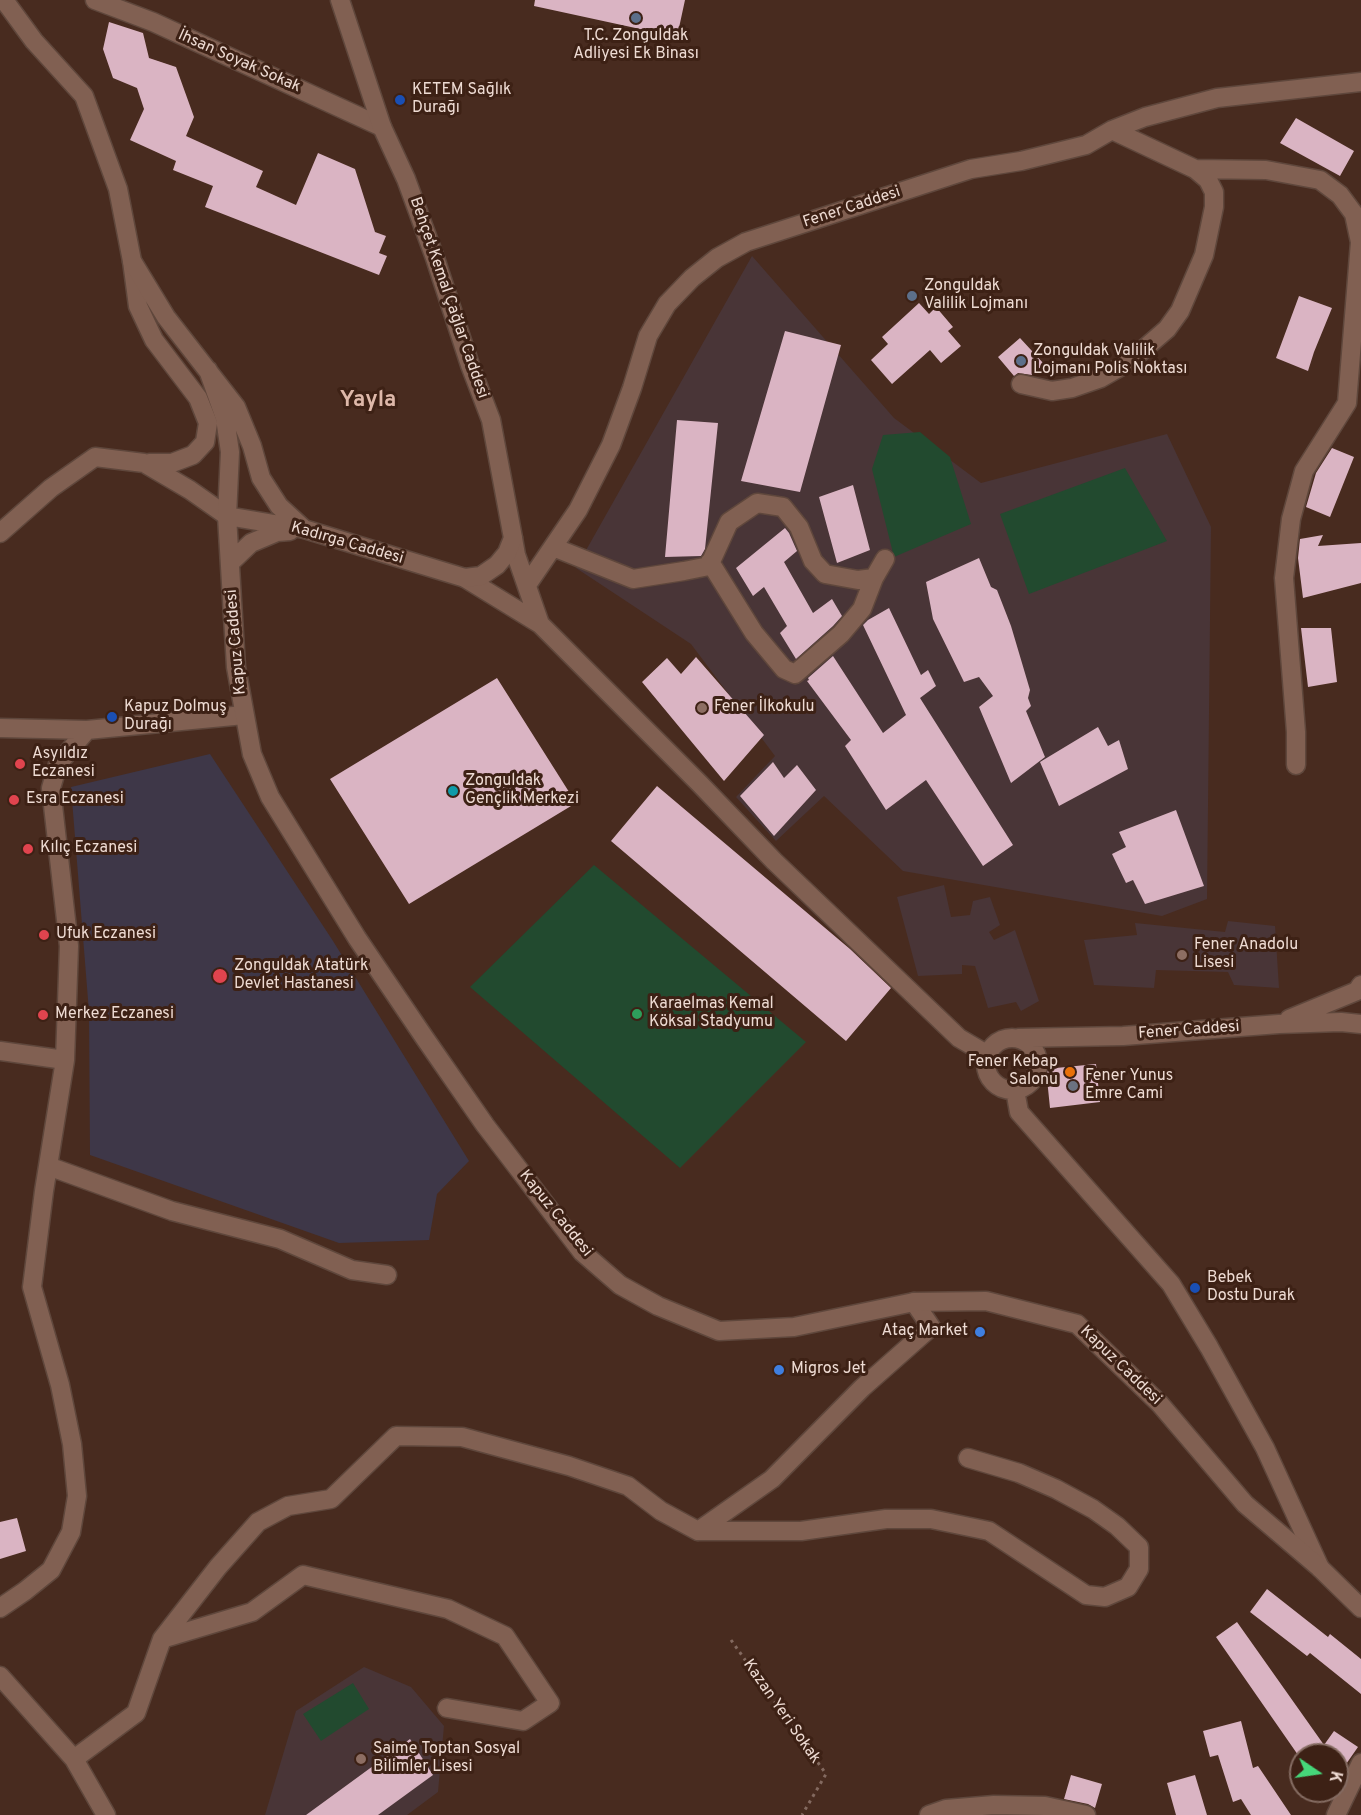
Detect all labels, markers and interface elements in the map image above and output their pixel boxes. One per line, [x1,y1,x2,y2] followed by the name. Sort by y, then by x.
[629,11,643,25] marker: T.C. Zonguldak Adliyesi Ek Binası
[175,26,303,98] street label: İhsan Soyak Sokak
[573,27,699,65] place label: T.C. Zonguldak Adliyesi Ek Binası
[412,81,512,119] place label: KETEM Sağlık Durağı
[393,93,407,107] marker: KETEM Sağlık Durağı
[801,183,903,233] street label: Fener Caddesi
[404,195,492,401] street label: Behçet Kemal Çağlar Caddesi
[924,277,1028,315] place label: Zonguldak Valilik Lojmanı
[905,289,919,303] marker: Zonguldak Valilik Lojmanı
[1033,342,1187,380] place label: Zonguldak Valilik Lojmanı Polis Noktası
[1014,354,1028,368] marker: Zonguldak Valilik Lojmanı Polis Noktası
[340,389,396,415] district label: Yayla
[288,519,406,569] street label: Kadırga Caddesi
[223,588,251,696] street label: Kapuz Caddesi
[124,698,227,736] place label: Kapuz Dolmuş Durağı
[714,698,815,718] place label: Fener İlkokulu
[695,701,709,715] marker: Fener İlkokulu
[105,710,119,724] marker: Kapuz Dolmuş Durağı
[32,745,95,783] place label: Asyıldız Eczanesi
[13,757,27,771] marker: Asyıldız Eczanesi
[465,772,579,810] place label: Zonguldak Gençlik Merkezi
[446,784,460,798] marker: Zonguldak Gençlik Merkezi
[26,790,124,810] place label: Esra Eczanesi
[7,793,21,807] marker: Esra Eczanesi
[40,839,137,859] place label: Kılıç Eczanesi
[21,842,35,856] marker: Kılıç Eczanesi
[56,925,156,945] place label: Ufuk Eczanesi
[37,928,51,942] marker: Ufuk Eczanesi
[1194,936,1298,974] place label: Fener Anadolu Lisesi
[1175,948,1189,962] marker: Fener Anadolu Lisesi
[234,957,368,995] place label: Zonguldak Atatürk Devlet Hastanesi
[211,967,229,985] marker: Zonguldak Atatürk Devlet Hastanesi
[649,995,774,1033] place label: Karaelmas Kemal Köksal Stadyumu
[55,1005,174,1025] place label: Merkez Eczanesi
[630,1007,644,1021] marker: Karaelmas Kemal Köksal Stadyumu
[36,1008,50,1022] marker: Merkez Eczanesi
[1138,1018,1240,1044] street label: Fener Caddesi
[968,1053,1058,1091] place label: Fener Kebap Salonu
[1063,1065,1077,1079] marker: Fener Kebap Salonu
[1085,1067,1173,1105] place label: Fener Yunus Emre Cami
[1066,1079,1080,1093] marker: Fener Yunus Emre Cami
[514,1167,596,1261] street label: Kapuz Caddesi
[1207,1269,1295,1307] place label: Bebek Dostu Durak
[1188,1281,1202,1295] marker: Bebek Dostu Durak
[881,1322,968,1342] place label: Ataç Market
[1075,1322,1165,1410] street label: Kapuz Caddesi
[973,1325,987,1339] marker: Ataç Market
[791,1360,866,1380] place label: Migros Jet
[772,1363,786,1377] marker: Migros Jet
[738,1656,824,1768] street label: Kazan Yeri Sokak
[373,1740,520,1778] place label: Saime Toptan Sosyal Bilimler Lisesi
[1289,1743,1349,1803] north arrow
[354,1752,368,1766] marker: Saime Toptan Sosyal Bilimler Lisesi
[1324,1769,1346,1784] text: K

